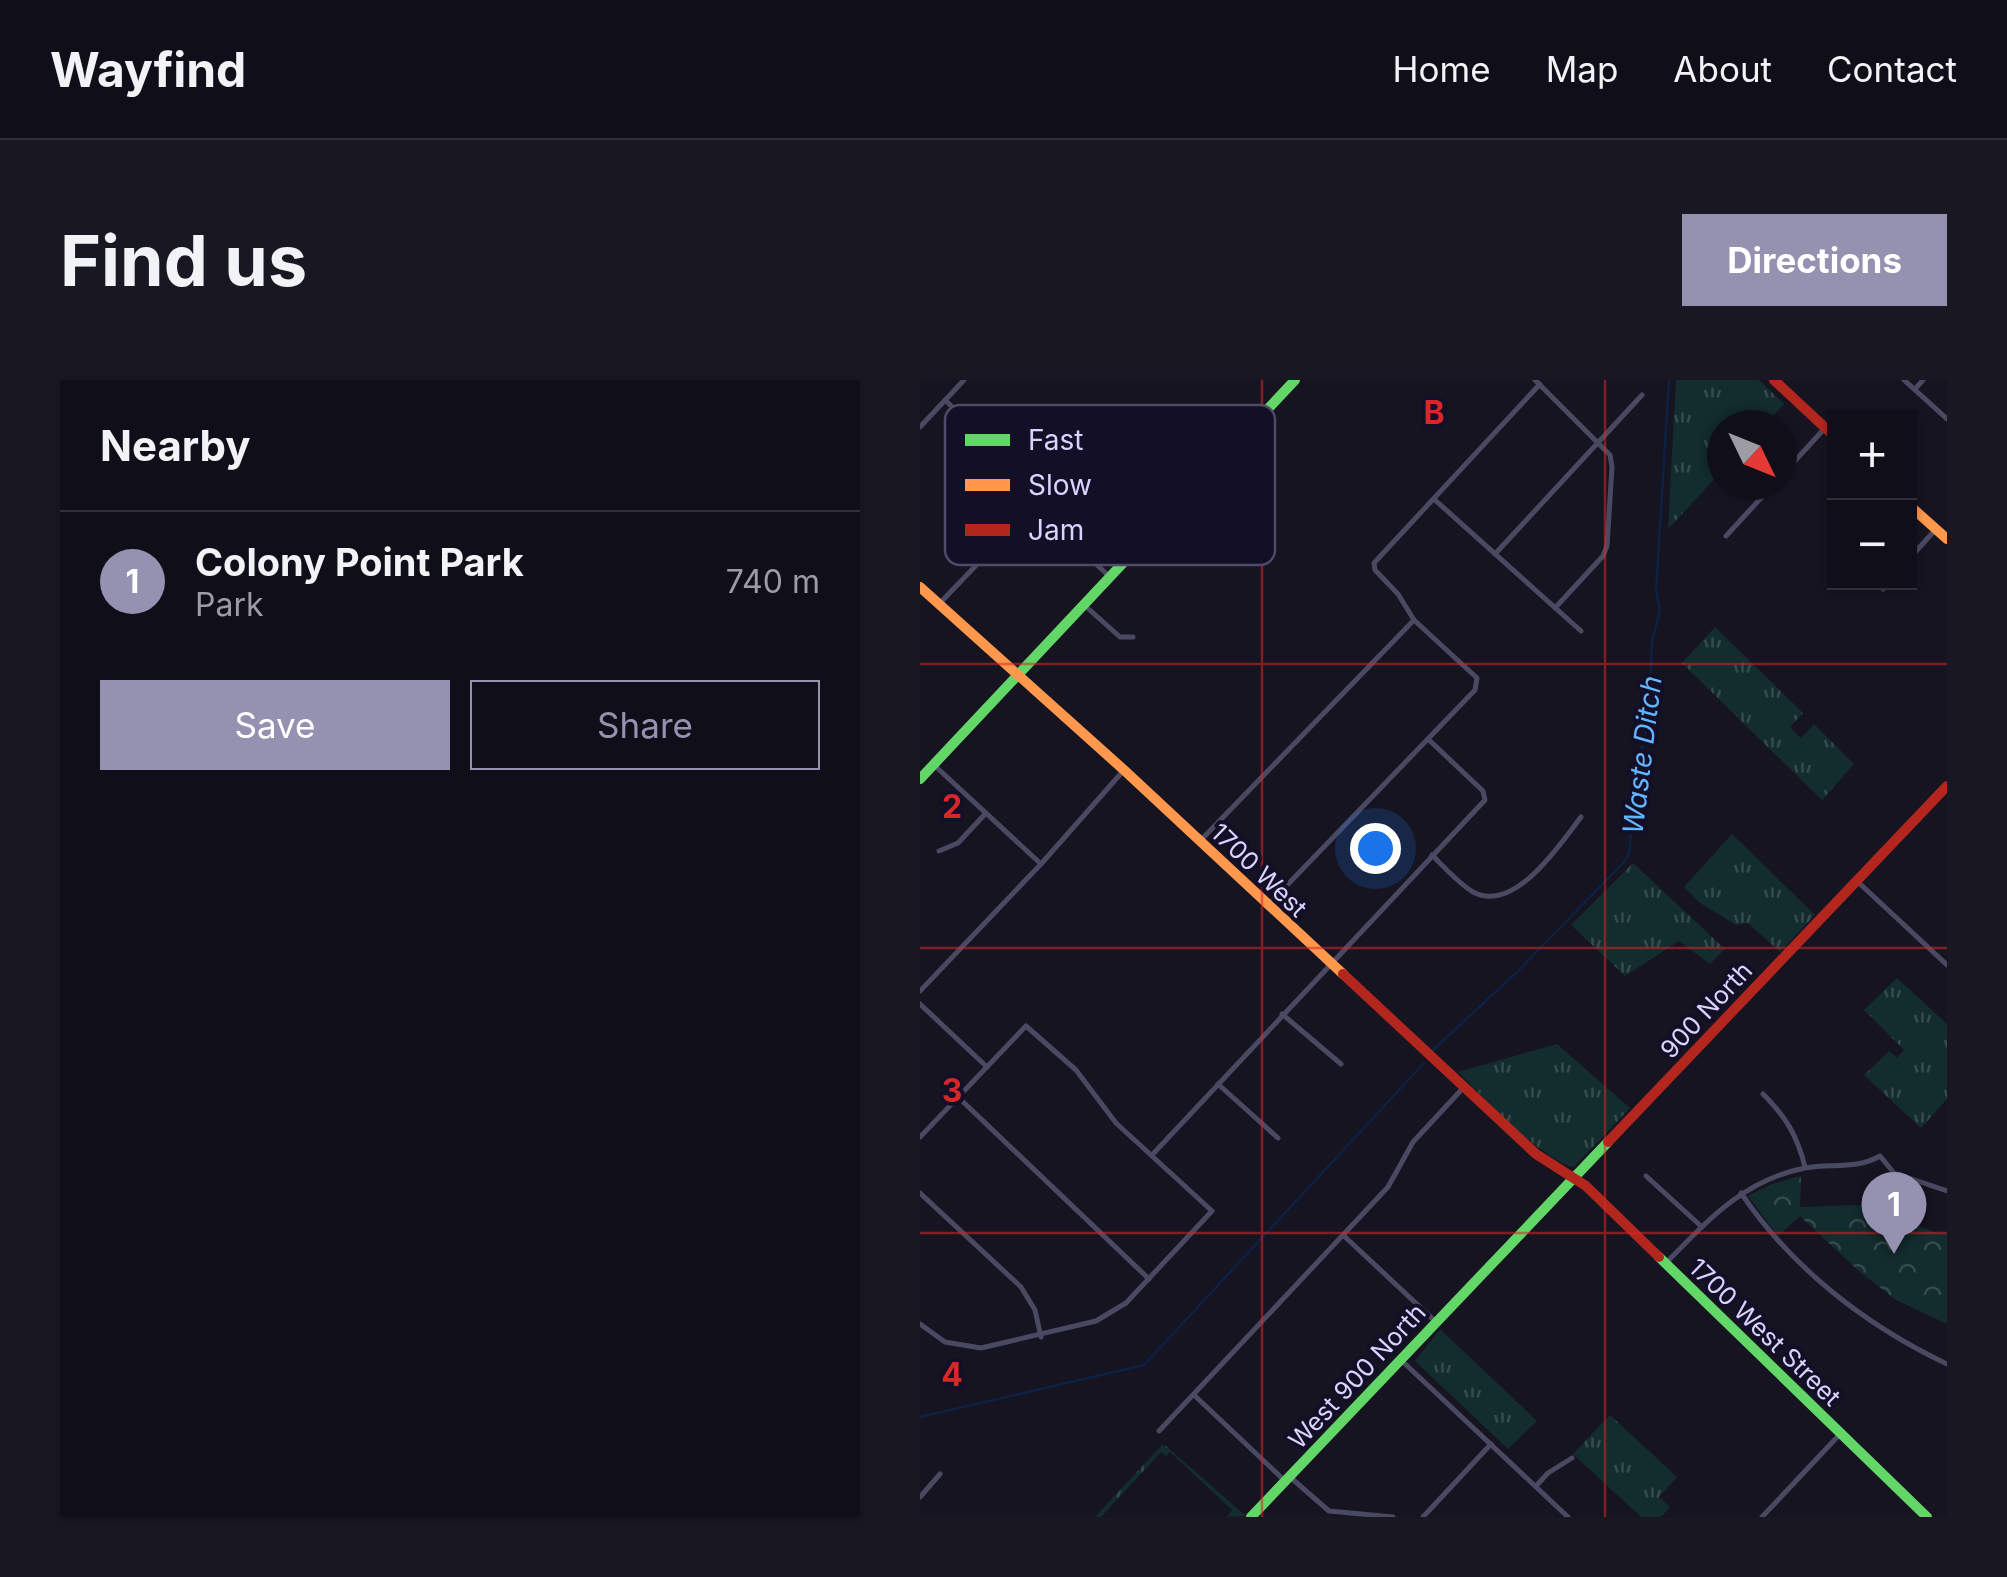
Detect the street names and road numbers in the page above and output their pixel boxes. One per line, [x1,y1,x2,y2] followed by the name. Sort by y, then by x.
[1205,817,1313,923] street label: 1700 West
[1654,956,1758,1064] street label: 900 North
[1683,1252,1847,1412] street label: 1700 West Street
[1282,1297,1432,1455] street label: West 900 North

